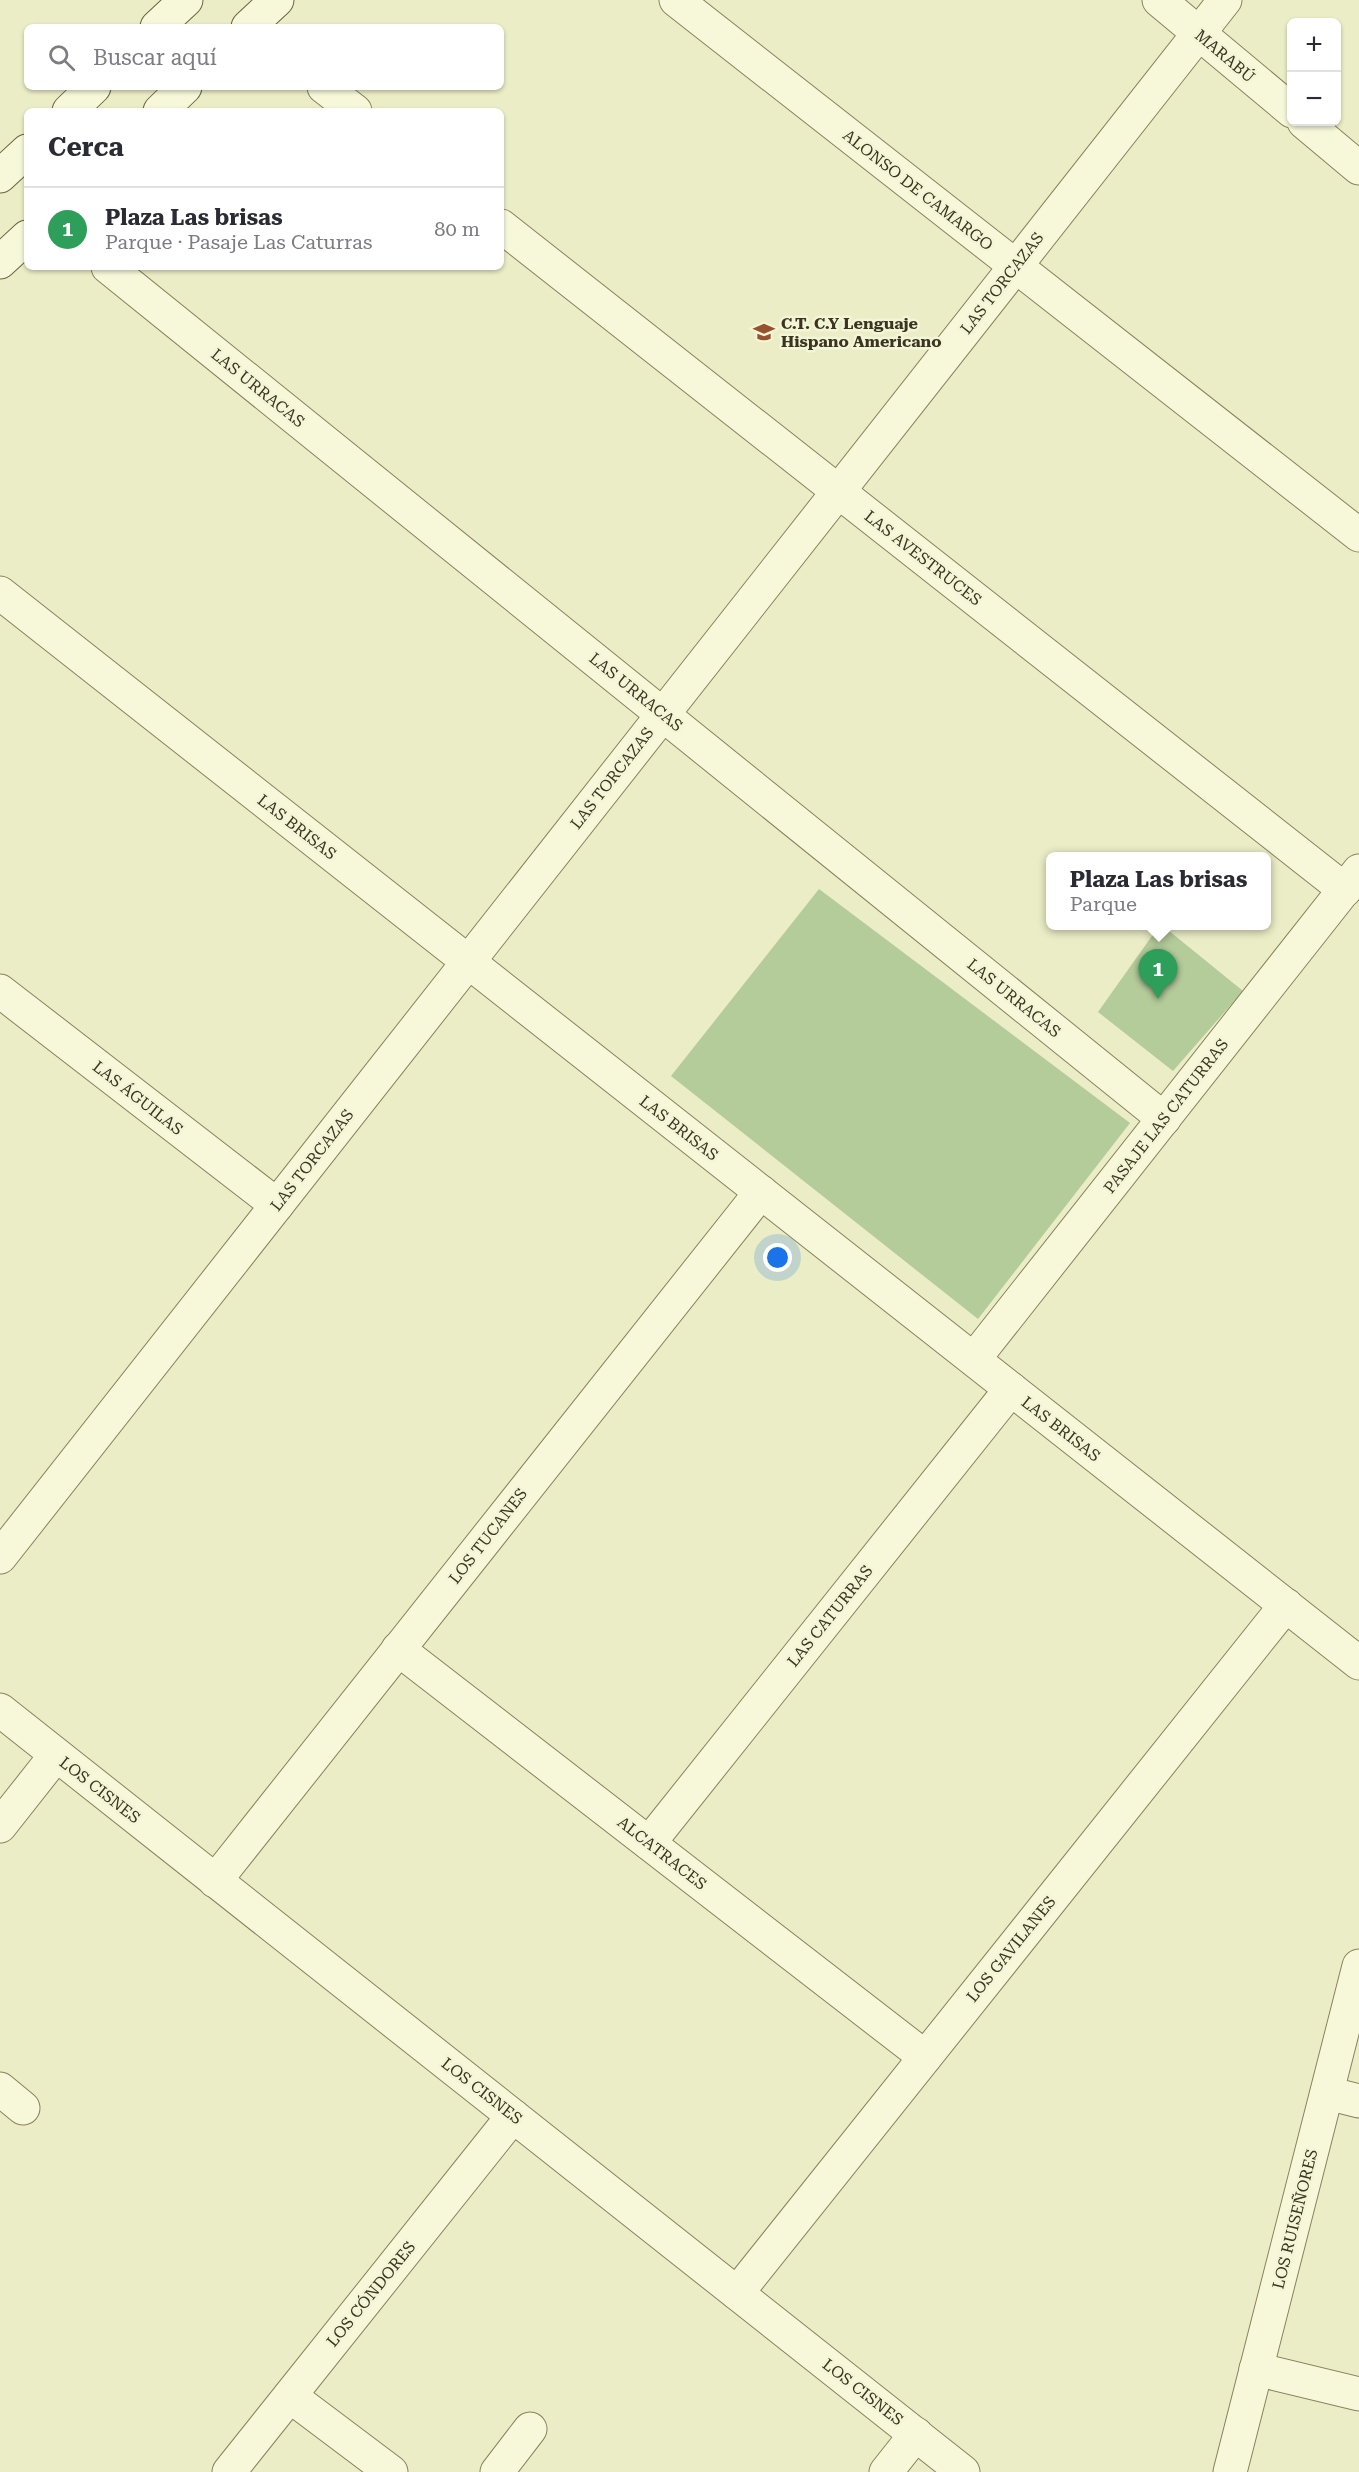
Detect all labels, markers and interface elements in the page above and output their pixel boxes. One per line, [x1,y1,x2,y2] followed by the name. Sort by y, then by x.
[1287,18,1341,126] map controls
[1287,18,1341,72] button: +
[24,24,504,90] search box
[1191,25,1259,87] street label: MARABÚ
[45,41,78,74] icon: search
[93,45,217,70] text: Buscar aquí
[1287,72,1341,126] button: −
[839,126,997,254] street label: ALONSO DE CAMARGO
[48,132,124,162] text: Cerca
[105,205,283,230] text: Plaza Las brisas
[62,217,73,241] text: 1
[434,217,480,241] text: 80 m
[956,228,1048,338] street label: LAS TORCAZAS
[105,230,372,254] text: Parque · Pasaje Las Caturras
[781,314,942,351] place label: C.T. C.Y Lenguaje Hispano Americano
[752,320,776,344] school or university icon: C.T. C.Y Lenguaje Hispano Americano
[207,345,309,431] street label: LAS URRACAS
[861,506,985,610] street label: LAS AVESTRUCES
[585,649,687,735] street label: LAS URRACAS
[566,723,658,833] street label: LAS TORCAZAS
[254,790,340,864] street label: LAS BRISAS
[1046,852,1271,930] popup
[1070,867,1247,892] text: Plaza Las brisas
[1070,892,1137,916] text: Parque
[1138,950,1178,999] pin: 1
[963,955,1065,1041] street label: LAS URRACAS
[1100,1035,1232,1197] street label: PASAJE LAS CATURRAS
[89,1057,187,1139] street label: LAS ÁGUILAS
[636,1091,722,1165] street label: LAS BRISAS
[266,1105,358,1215] street label: LAS TORCAZAS
[763,1243,792,1272] your location
[1018,1392,1104,1466] street label: LAS BRISAS
[445,1484,531,1587] street label: LOS TUCANES
[783,1561,877,1671] street label: LAS CATURRAS
[56,1753,144,1827] street label: LOS CISNES
[614,1812,710,1894] street label: ALCATRACES
[962,1892,1060,2006] street label: LOS GAVILANES
[438,2054,526,2128] street label: LOS CISNES
[1268,2147,1322,2291] street label: LOS RUISEÑORES
[323,2237,419,2351] street label: LOS CÓNDORES
[819,2355,907,2429] street label: LOS CISNES

